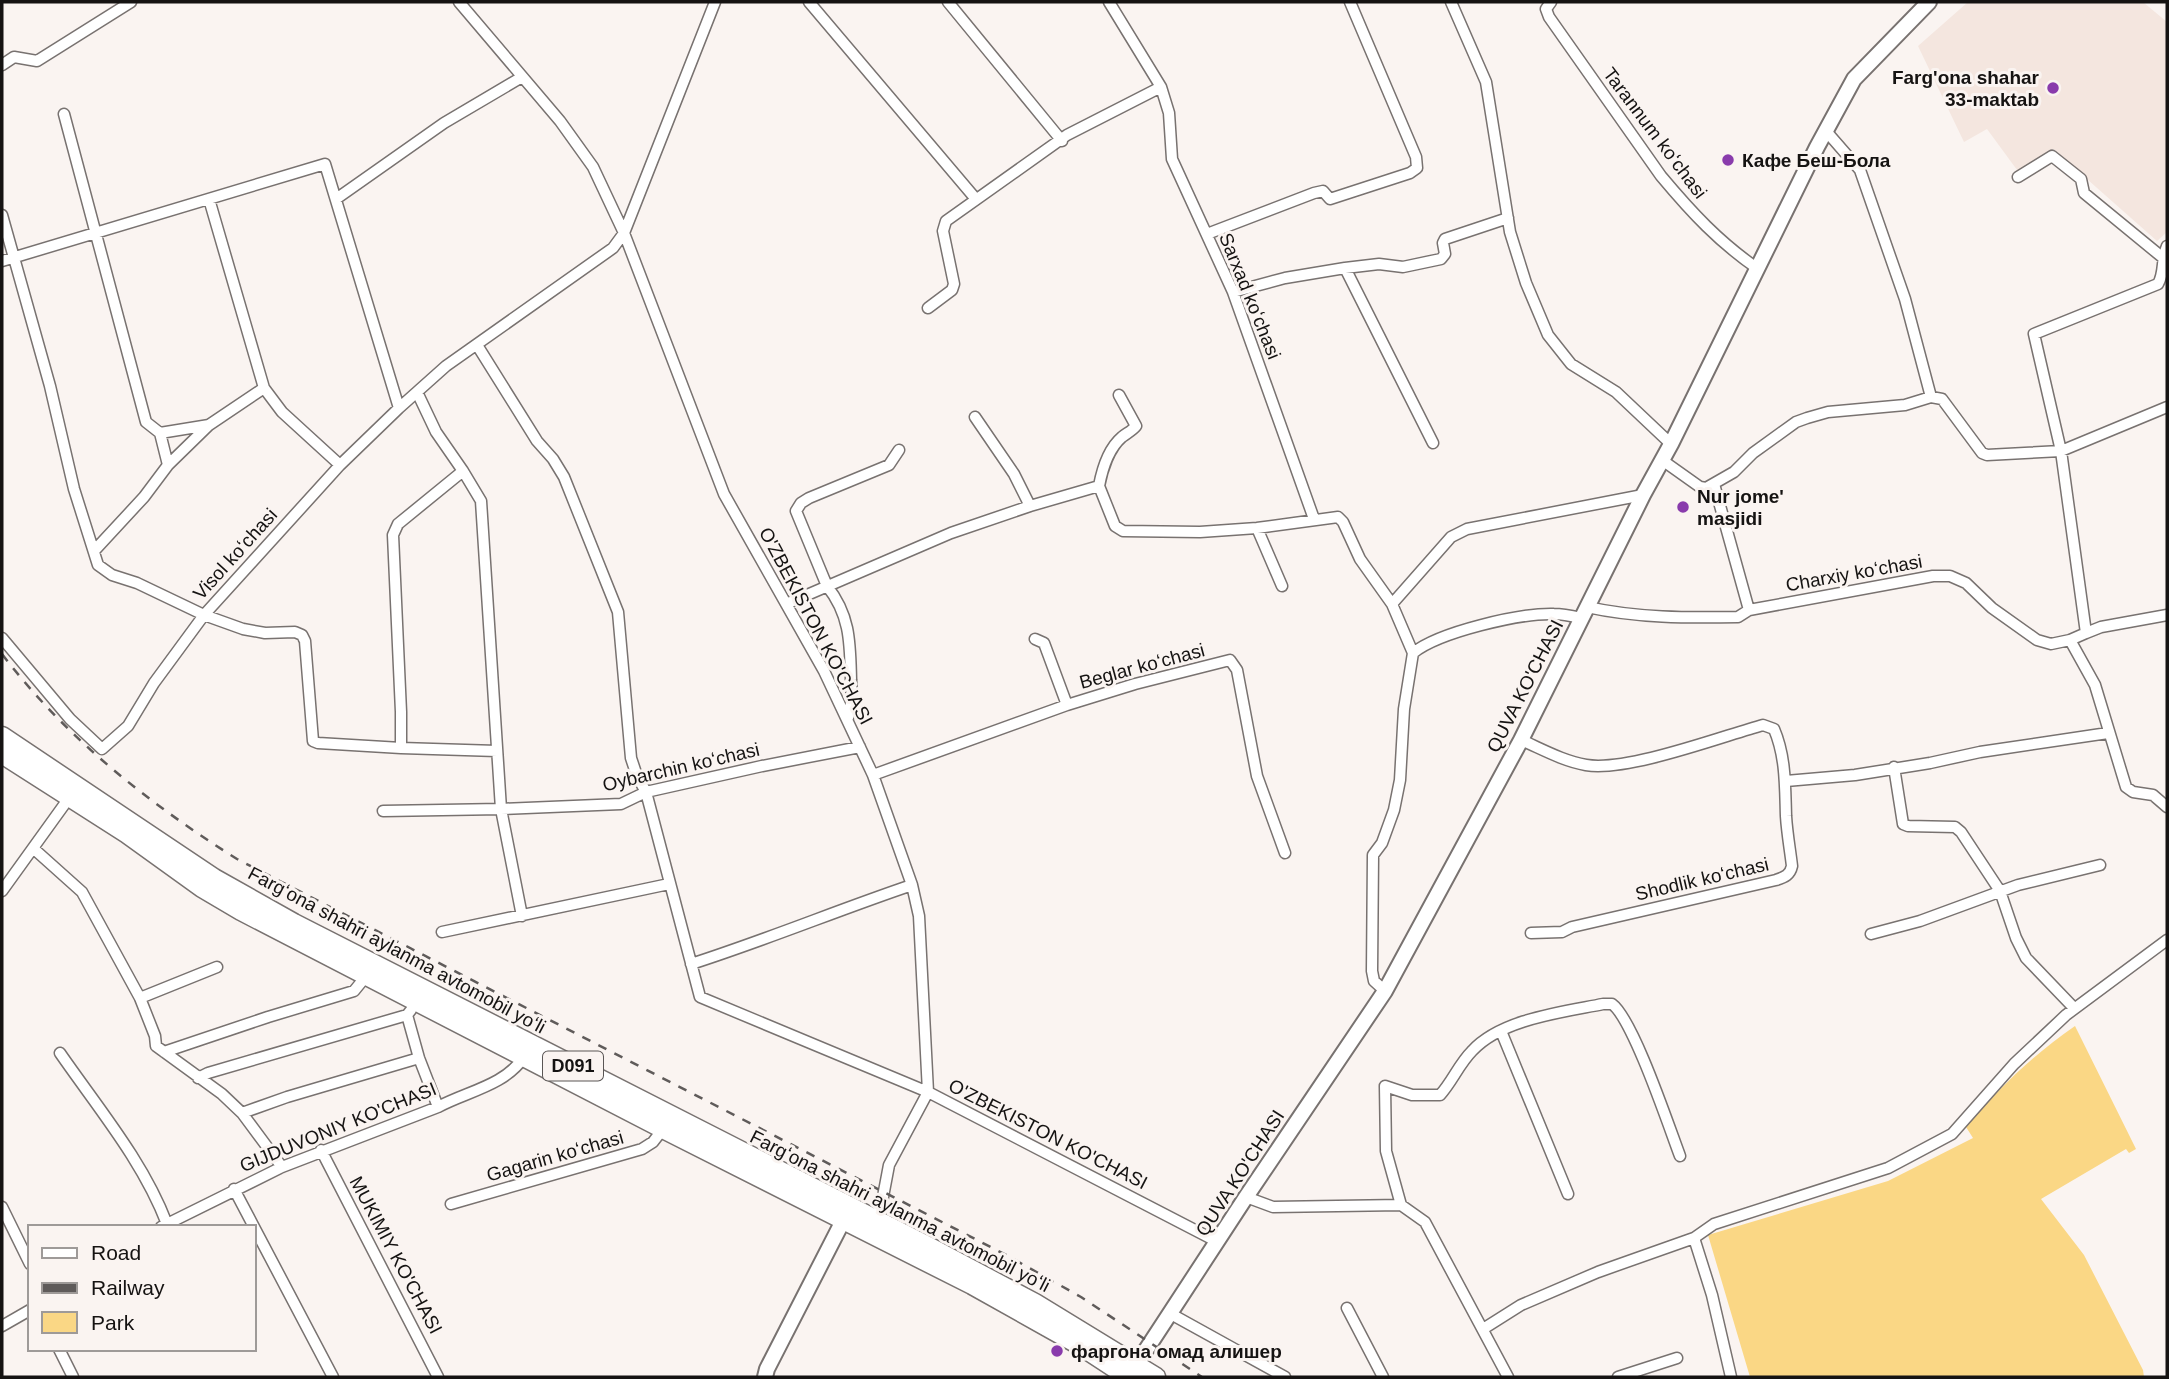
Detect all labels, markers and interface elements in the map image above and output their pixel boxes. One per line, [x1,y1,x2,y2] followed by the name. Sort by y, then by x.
[1599,63,1711,203] street label: Tarannum koʻchasi
[1892,67,2040,110] place label: Farg'ona shahar 33-maktab
[2045,80,2061,96] marker: Farg'ona shahar 33-maktab
[1742,150,1891,171] place label: Кафе Беш-Бола
[1720,152,1736,168] marker: Кафе Беш-Бола
[1215,230,1285,362] street label: Sarxad koʻchasi
[1697,486,1784,529] place label: Nur jome' masjidi
[1675,499,1691,515] marker: Nur jome' masjidi
[189,504,281,604] street label: Visol koʻchasi
[755,524,877,728] street label: O'ZBEKISTON KO'CHASI
[1784,551,1924,595] street label: Charxiy koʻchasi
[1483,616,1567,756] street label: QUVA KO'CHASI
[1077,639,1207,693] street label: Beglar koʻchasi
[600,739,762,795] street label: Oybarchin koʻchasi
[1633,853,1771,905] street label: Shodlik koʻchasi
[245,862,549,1038] street label: Fargʻona shahri aylanma avtomobil yoʻli
[543,1051,603,1080] road number: D091
[945,1075,1151,1193] street label: O'ZBEKISTON KO'CHASI
[237,1078,439,1176] street label: GIJDUVONIY KO'CHASI
[1191,1106,1289,1240] street label: QUVA KO'CHASI
[484,1126,626,1186] street label: Gagarin koʻchasi
[747,1126,1053,1296] street label: Fargʻona shahri aylanma avtomobil yoʻli
[346,1173,446,1337] street label: MUKIMIY KO'CHASI
[28,1225,256,1351] legend
[91,1241,141,1264] text: Road
[91,1276,165,1299] text: Railway
[91,1311,135,1334] text: Park
[1071,1341,1282,1362] place label: фаргона омад алишер
[1049,1343,1065,1359] marker: фаргона омад алишер

